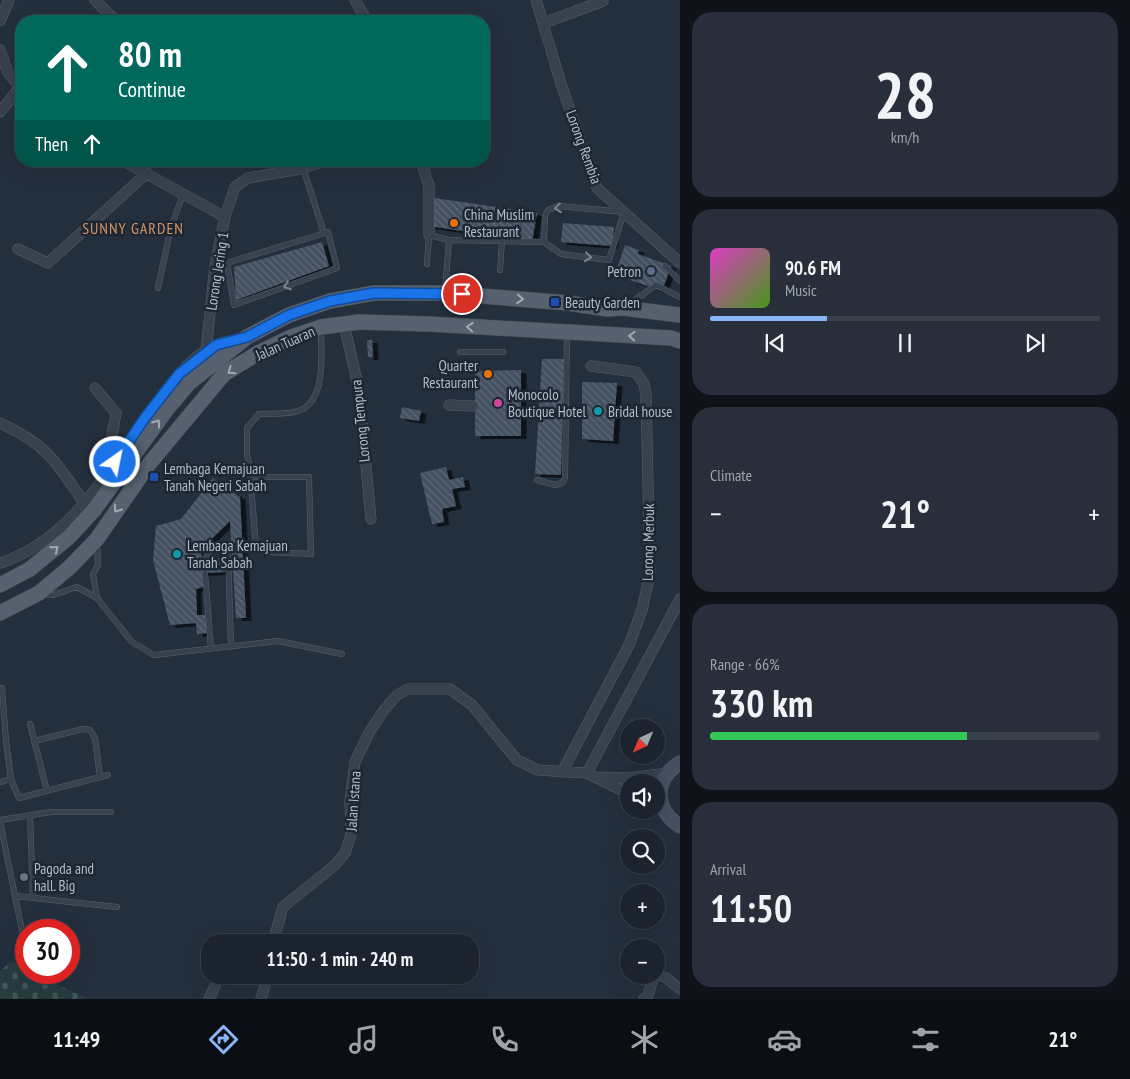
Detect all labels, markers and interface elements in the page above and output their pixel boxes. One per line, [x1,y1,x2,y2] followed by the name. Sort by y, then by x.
[118,31,182,77] text: 80 m
[35,35,100,100] icon: ahead
[874,52,936,136] text: 28
[118,75,186,103] text: Continue
[562,107,606,187] street label: Lorong Rembia
[891,127,919,147] text: km/h
[78,130,106,158] icon: ahead
[35,132,68,156] text: Then
[553,202,561,213] one-way arrow
[464,205,534,241] place label: China Muslim Restaurant
[448,217,460,229] marker: China Muslim Restaurant
[82,218,184,238] district label: SUNNY GARDEN
[201,230,233,312] street label: Lorong Jering 1
[584,252,593,262] one-way arrow
[785,256,841,280] text: 90.6 FM
[607,262,641,281] place label: Petron
[645,265,657,277] marker: Petron
[441,273,483,315] pin
[283,280,292,290] one-way arrow
[448,280,476,308] icon: arrive
[785,280,817,300] text: Music
[517,293,525,304] one-way arrow
[565,293,640,312] place label: Beauty Garden
[549,296,561,308] marker: Beauty Garden
[251,321,318,365] street label: Jalan Tuaran
[465,321,473,332] one-way arrow
[761,329,789,357] icon: previous
[891,329,919,357] icon: pause
[1021,329,1049,357] icon: next
[628,330,636,341] one-way arrow
[423,356,479,392] place label: Quarter Restaurant
[227,364,236,374] one-way arrow
[482,368,494,380] marker: Quarter Restaurant
[346,379,374,463] street label: Lorong Tempura
[508,385,587,421] place label: Monocolo Boutique Hotel
[492,397,504,409] marker: Monocolo Boutique Hotel
[608,402,672,421] place label: Bridal house
[592,405,604,417] marker: Bridal house
[151,419,160,429] one-way arrow
[88,435,140,487] position arrow
[164,459,267,495] place label: Lembaga Kemajuan Tanah Negeri Sabah
[710,465,752,485] text: Climate
[148,471,160,483] marker: Lembaga Kemajuan Tanah Negeri Sabah
[880,489,930,538] text: 21°
[710,495,722,532] text: −
[1088,495,1100,532] text: +
[114,503,123,513] one-way arrow
[638,503,658,581] street label: Lorong Merbuk
[187,536,288,572] place label: Lembaga Kemajuan Tanah Sabah
[49,546,58,555] one-way arrow
[171,548,183,560] marker: Lembaga Kemajuan Tanah Sabah
[710,654,779,674] text: Range · 66%
[710,678,813,727] text: 330 km
[620,719,665,764] north arrow
[620,719,665,984] map controls
[341,770,365,833] street label: Jalan Istana
[620,774,665,819] button: sound
[620,829,665,874] button: search
[34,859,94,895] place label: Pagoda and hall. Big
[710,859,746,879] text: Arrival
[18,871,30,883] marker: Pagoda and hall. Big
[710,883,792,932] text: 11:50
[620,884,665,929] button: +
[15,919,80,984] speed limit sign: 30
[620,939,665,984] button: −
[267,947,413,971] text: 11:50 · 1 min · 240 m
[206,1022,241,1057] icon: directions
[346,1022,381,1057] icon: music
[487,1022,522,1057] icon: phone
[627,1022,662,1057] icon: climate
[767,1022,802,1057] icon: car
[908,1022,943,1057] icon: filters
[53,1025,100,1053] text: 11:49
[1048,1025,1077,1053] text: 21°

